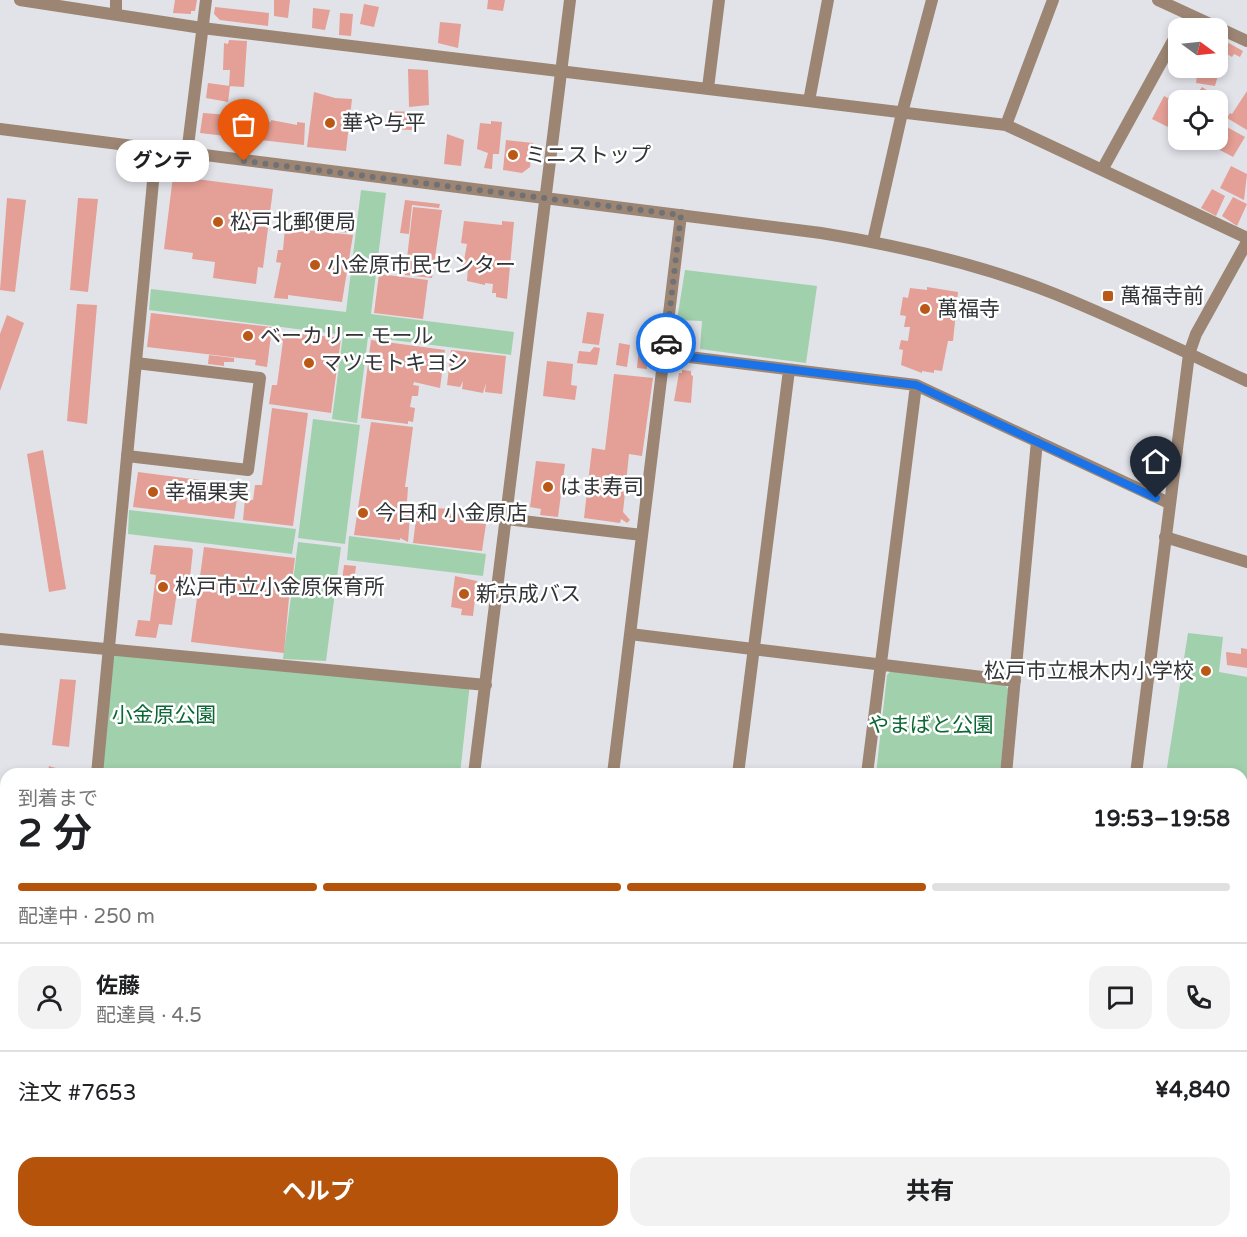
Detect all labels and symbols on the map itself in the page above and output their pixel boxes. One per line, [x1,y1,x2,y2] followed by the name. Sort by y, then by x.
[1168,18,1228,78] north arrow
[218,99,269,161] pin
[342,111,426,136] place label: 華や与平
[323,116,337,130] marker: 華や与平
[115,140,208,182] callout: グンテ
[525,143,651,168] place label: ミニストップ
[506,148,520,162] marker: ミニストップ
[230,210,356,235] place label: 松戸北郵便局
[211,215,225,229] marker: 松戸北郵便局
[327,253,516,278] place label: 小金原市民センター
[308,258,322,272] marker: 小金原市民センター
[1120,284,1204,309] place label: 萬福寺前
[1101,289,1115,303] marker: 萬福寺前
[937,297,1000,322] place label: 萬福寺
[918,302,932,316] marker: 萬福寺
[636,313,696,373] courier
[260,324,433,349] place label: ベーカリー モール
[241,329,255,343] marker: ベーカリー モール
[321,351,468,376] place label: マツモトキヨシ
[302,356,316,370] marker: マツモトキヨシ
[1130,436,1181,498] pin
[560,475,644,500] place label: はま寿司
[165,480,249,505] place label: 幸福果実
[541,480,555,494] marker: はま寿司
[146,485,160,499] marker: 幸福果実
[375,501,527,526] place label: 今日和 小金原店
[356,506,370,520] marker: 今日和 小金原店
[175,575,385,600] place label: 松戸市立小金原保育所
[156,580,170,594] marker: 松戸市立小金原保育所
[476,582,581,607] place label: 新京成バス
[457,587,471,601] marker: 新京成バス
[984,659,1194,684] place label: 松戸市立根木内小学校
[1199,664,1213,678] marker: 松戸市立根木内小学校
[112,703,217,728] park label: 小金原公園
[868,713,994,738] park label: やまばと公園

